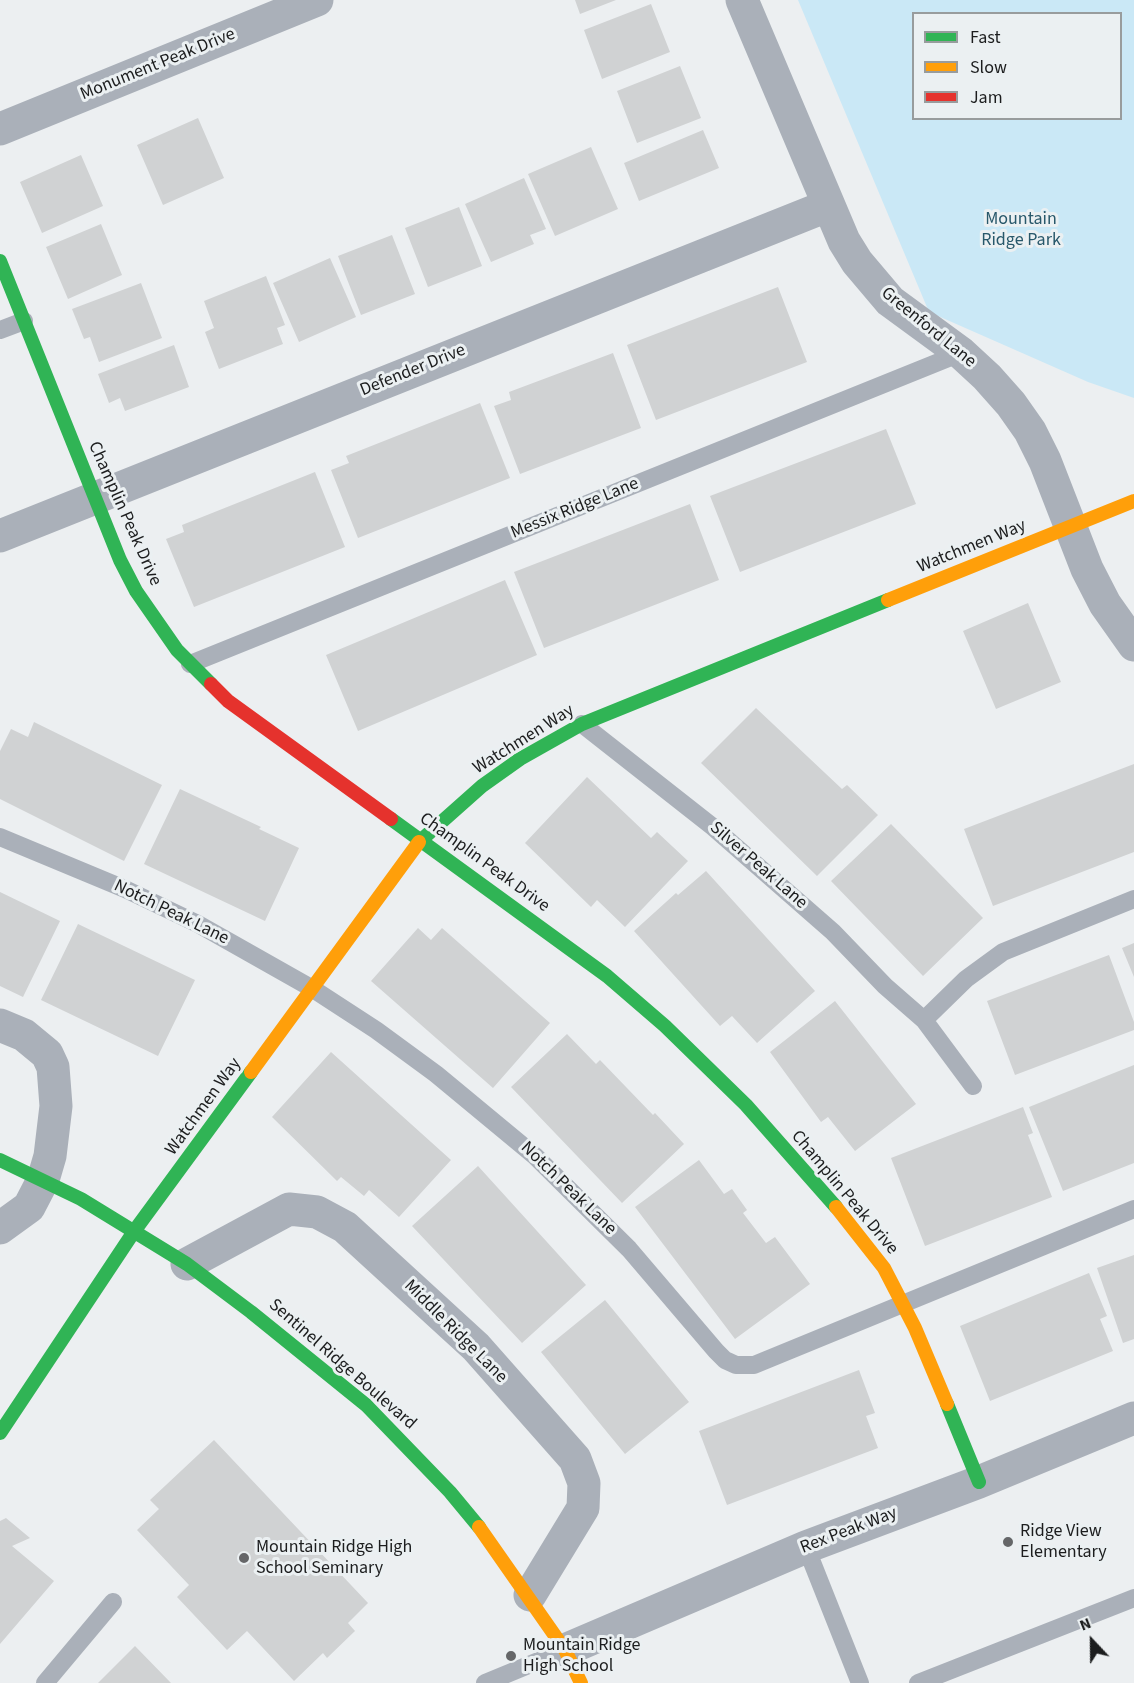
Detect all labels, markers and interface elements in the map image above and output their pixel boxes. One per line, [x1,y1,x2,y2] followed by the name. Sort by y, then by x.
[912,12,1122,120] legend
[78,24,238,106] street label: Monument Peak Drive
[970,25,1001,50] text: Fast
[970,55,1007,80] text: Slow
[970,85,1003,110] text: Jam
[981,209,1061,252] park label: Mountain Ridge Park
[876,283,980,373] street label: Greenford Lane
[357,340,469,402] street label: Defender Drive
[82,439,166,589] street label: Champlin Peak Drive
[508,474,642,544] street label: Messix Ridge Lane
[915,515,1029,579] street label: Watchmen Way
[469,700,579,780] street label: Watchmen Way
[415,809,553,917] street label: Champlin Peak Drive
[705,818,811,914] street label: Silver Peak Lane
[110,876,232,950] street label: Notch Peak Lane
[161,1054,247,1160] street label: Watchmen Way
[786,1126,902,1260] street label: Champlin Peak Drive
[515,1138,621,1240] street label: Notch Peak Lane
[399,1276,511,1388] street label: Middle Ridge Lane
[264,1295,420,1435] street label: Sentinel Ridge Boulevard
[798,1503,900,1559] street label: Rex Peak Way
[1020,1521,1107,1564] place label: Ridge View Elementary
[1001,1535,1015,1549] marker: Ridge View Elementary
[256,1537,412,1580] place label: Mountain Ridge High School Seminary
[237,1551,251,1565] marker: Mountain Ridge High School Seminary
[1062,1611,1122,1671] north arrow
[1076,1612,1094,1637] text: N
[523,1635,641,1678] place label: Mountain Ridge High School
[504,1649,518,1663] marker: Mountain Ridge High School

